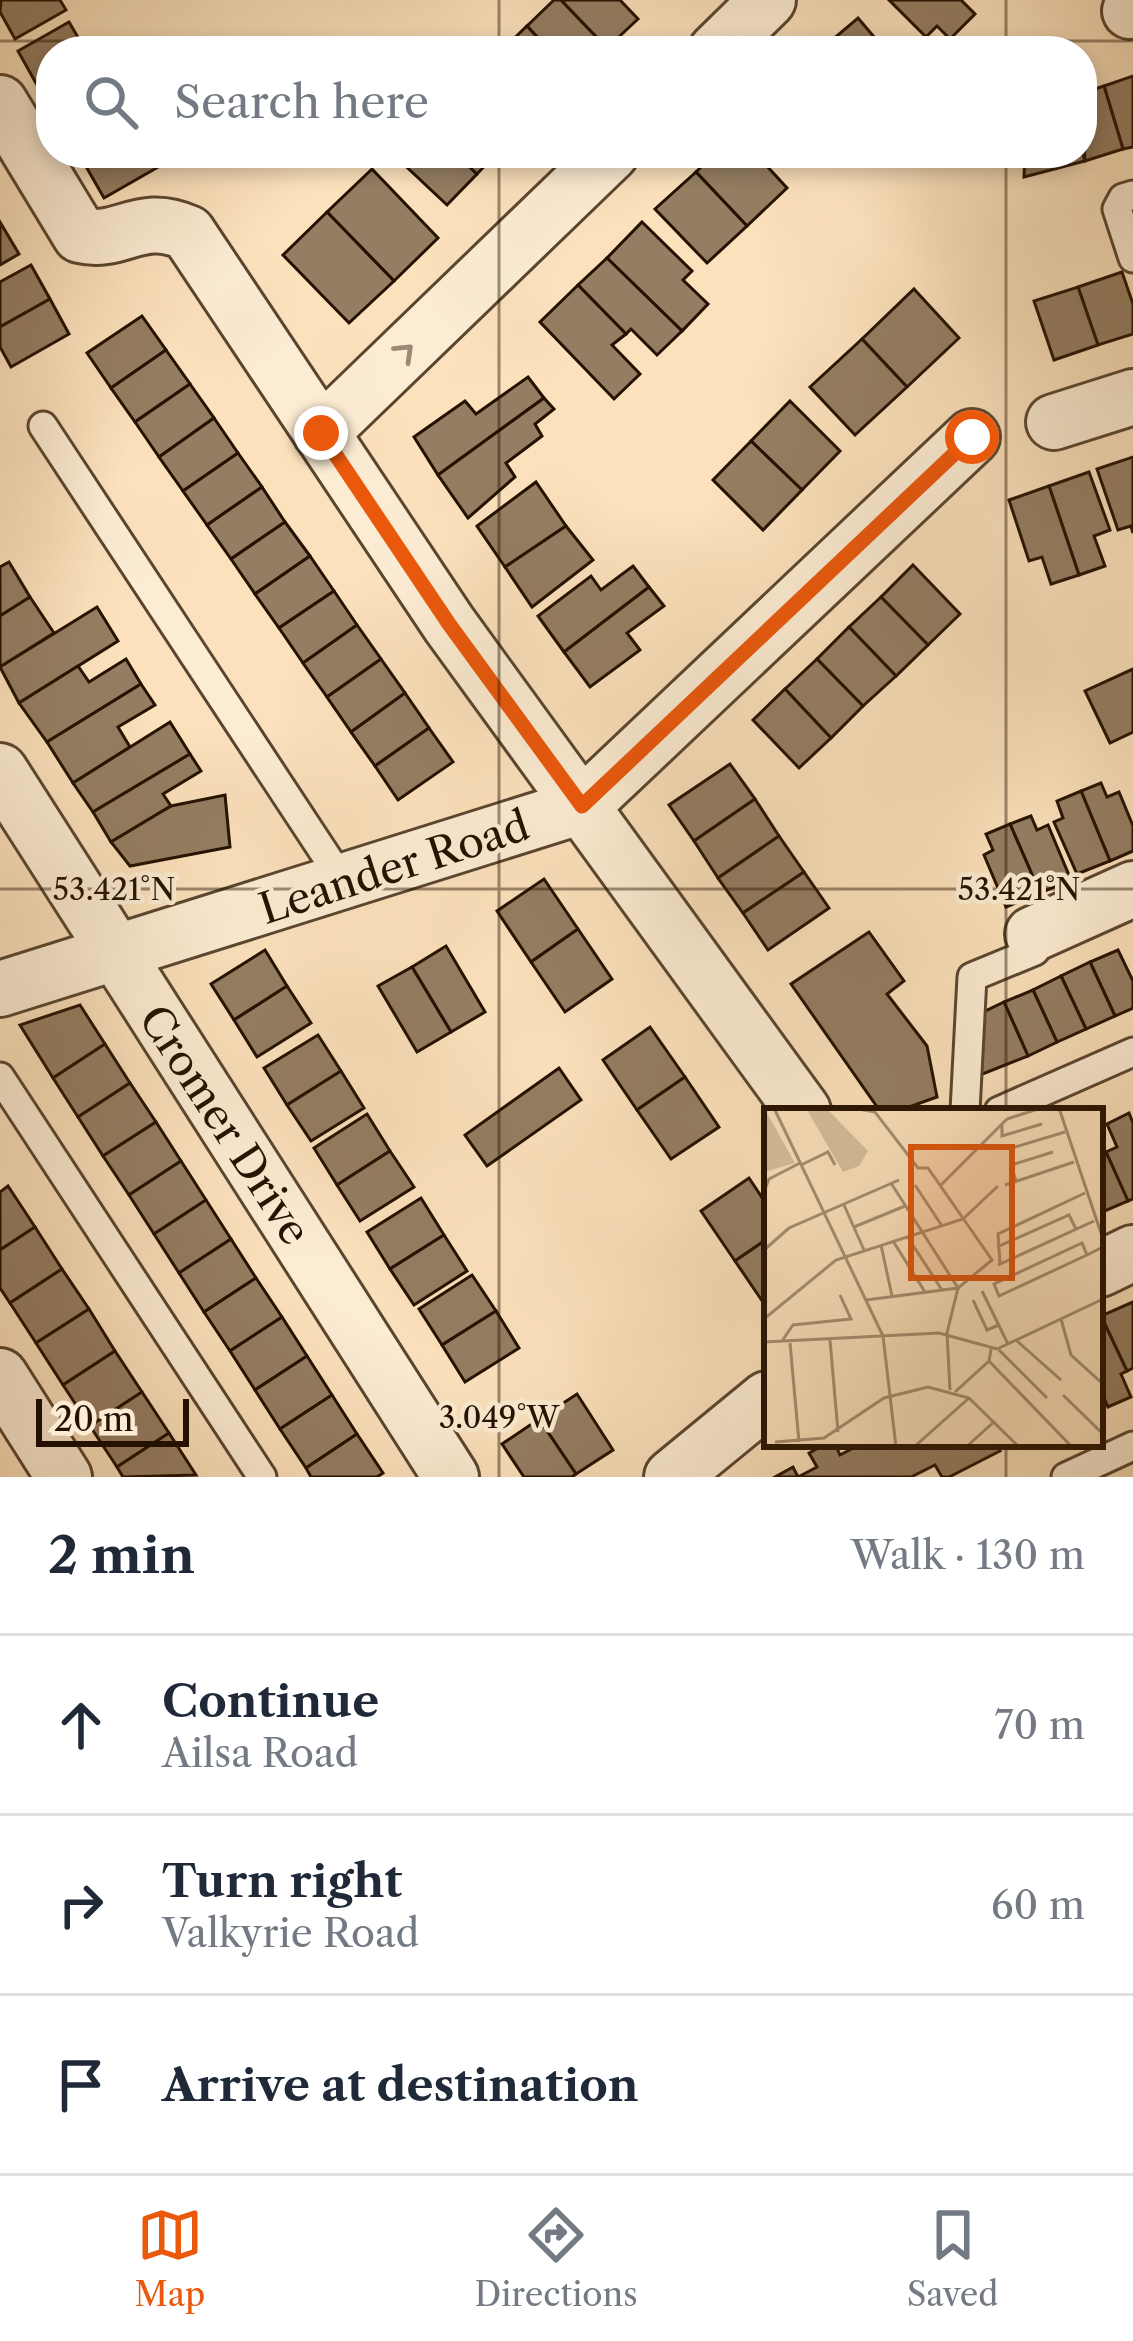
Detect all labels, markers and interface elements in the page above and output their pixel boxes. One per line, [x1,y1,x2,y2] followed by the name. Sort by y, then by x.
[36,36,1097,168] search box
[78,69,144,135] icon: search
[174,74,429,130] text: Search here
[392,344,413,366] one-way arrow
[294,406,348,460] route end
[945,410,999,464] route start
[253,799,535,935] street label: Leander Road
[53,871,175,908] text: 53.421°N
[958,871,1080,908] text: 53.421°N
[128,995,322,1255] street label: Cromer Drive
[764,1108,1103,1447] inset map
[36,1393,189,1446] scale bar
[54,1399,133,1440] text: 20 m
[439,1399,560,1436] text: 3.049°W
[48,1524,195,1586] text: 2 min
[851,1531,1085,1579] text: Walk · 130 m
[162,1673,379,1729] text: Continue
[48,1692,114,1758] icon: ahead
[994,1701,1085,1749] text: 70 m
[162,1729,358,1777] text: Ailsa Road
[162,1853,402,1909] text: Turn right
[48,1872,114,1938] icon: right
[991,1881,1085,1929] text: 60 m
[162,1909,419,1957] text: Valkyrie Road
[48,2052,114,2118] icon: arrive
[162,2057,639,2113] text: Arrive at destination
[135,2202,205,2315] tab: Map
[475,2202,638,2315] tab: Directions
[907,2202,998,2315] tab: Saved

